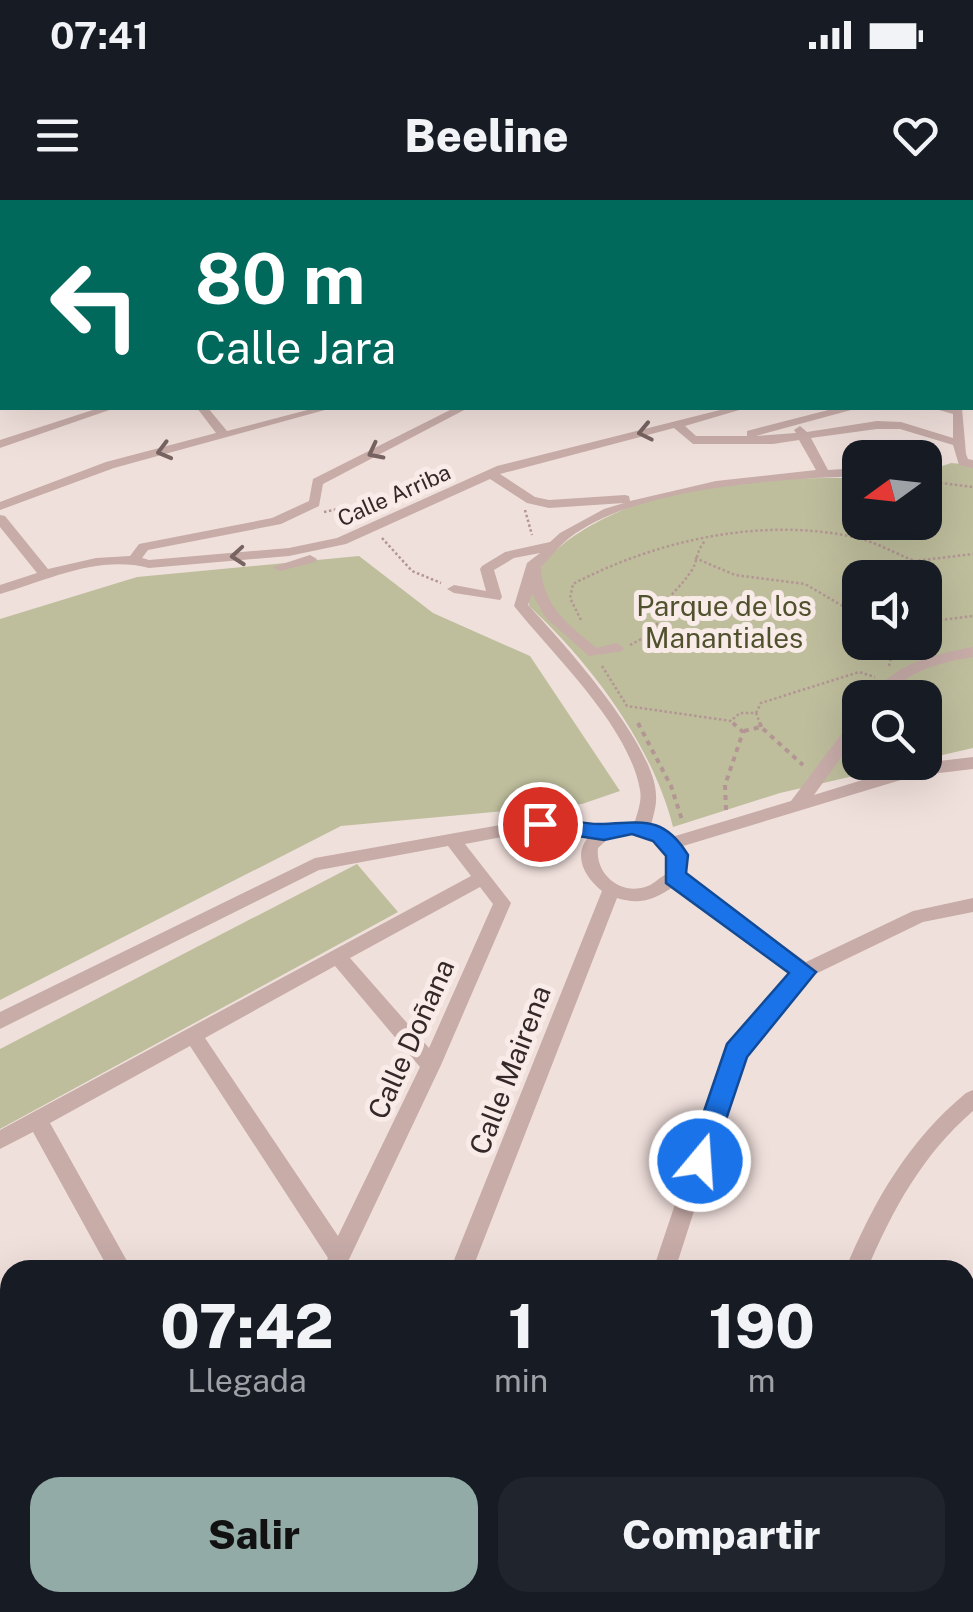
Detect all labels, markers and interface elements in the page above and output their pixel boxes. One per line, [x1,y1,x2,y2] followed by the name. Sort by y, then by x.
[50,13,149,58] text: 07:41
[30,108,85,163] icon: menu
[888,108,943,163] icon: heart
[404,109,569,162] text: Beeline
[195,237,365,320] text: 80 m
[30,240,160,370] icon: left
[195,321,396,374] text: Calle Jara
[637,420,654,441] one-way arrow
[156,439,173,460] one-way arrow
[368,440,386,459] one-way arrow
[842,440,942,540] north arrow
[842,440,942,780] map controls
[334,459,454,531] street label: Calle Arriba
[229,545,245,567] one-way arrow
[842,560,942,660] button: sound
[636,589,812,654] park label: Parque de los Manantiales
[842,680,942,780] button: search
[498,782,583,867] pin
[513,797,568,852] icon: arrive
[361,954,460,1124] street label: Calle Doñana
[462,981,557,1159] street label: Calle Mairena
[648,1109,752,1213] position arrow
[160,1291,334,1362] text: 07:42
[508,1291,534,1362] text: 1
[708,1291,815,1362] text: 190
[187,1362,307,1399] text: Llegada
[494,1362,548,1399] text: min
[748,1362,775,1399] text: m
[30,1477,478,1592] button: Salir
[498,1477,945,1592] button: Compartir

